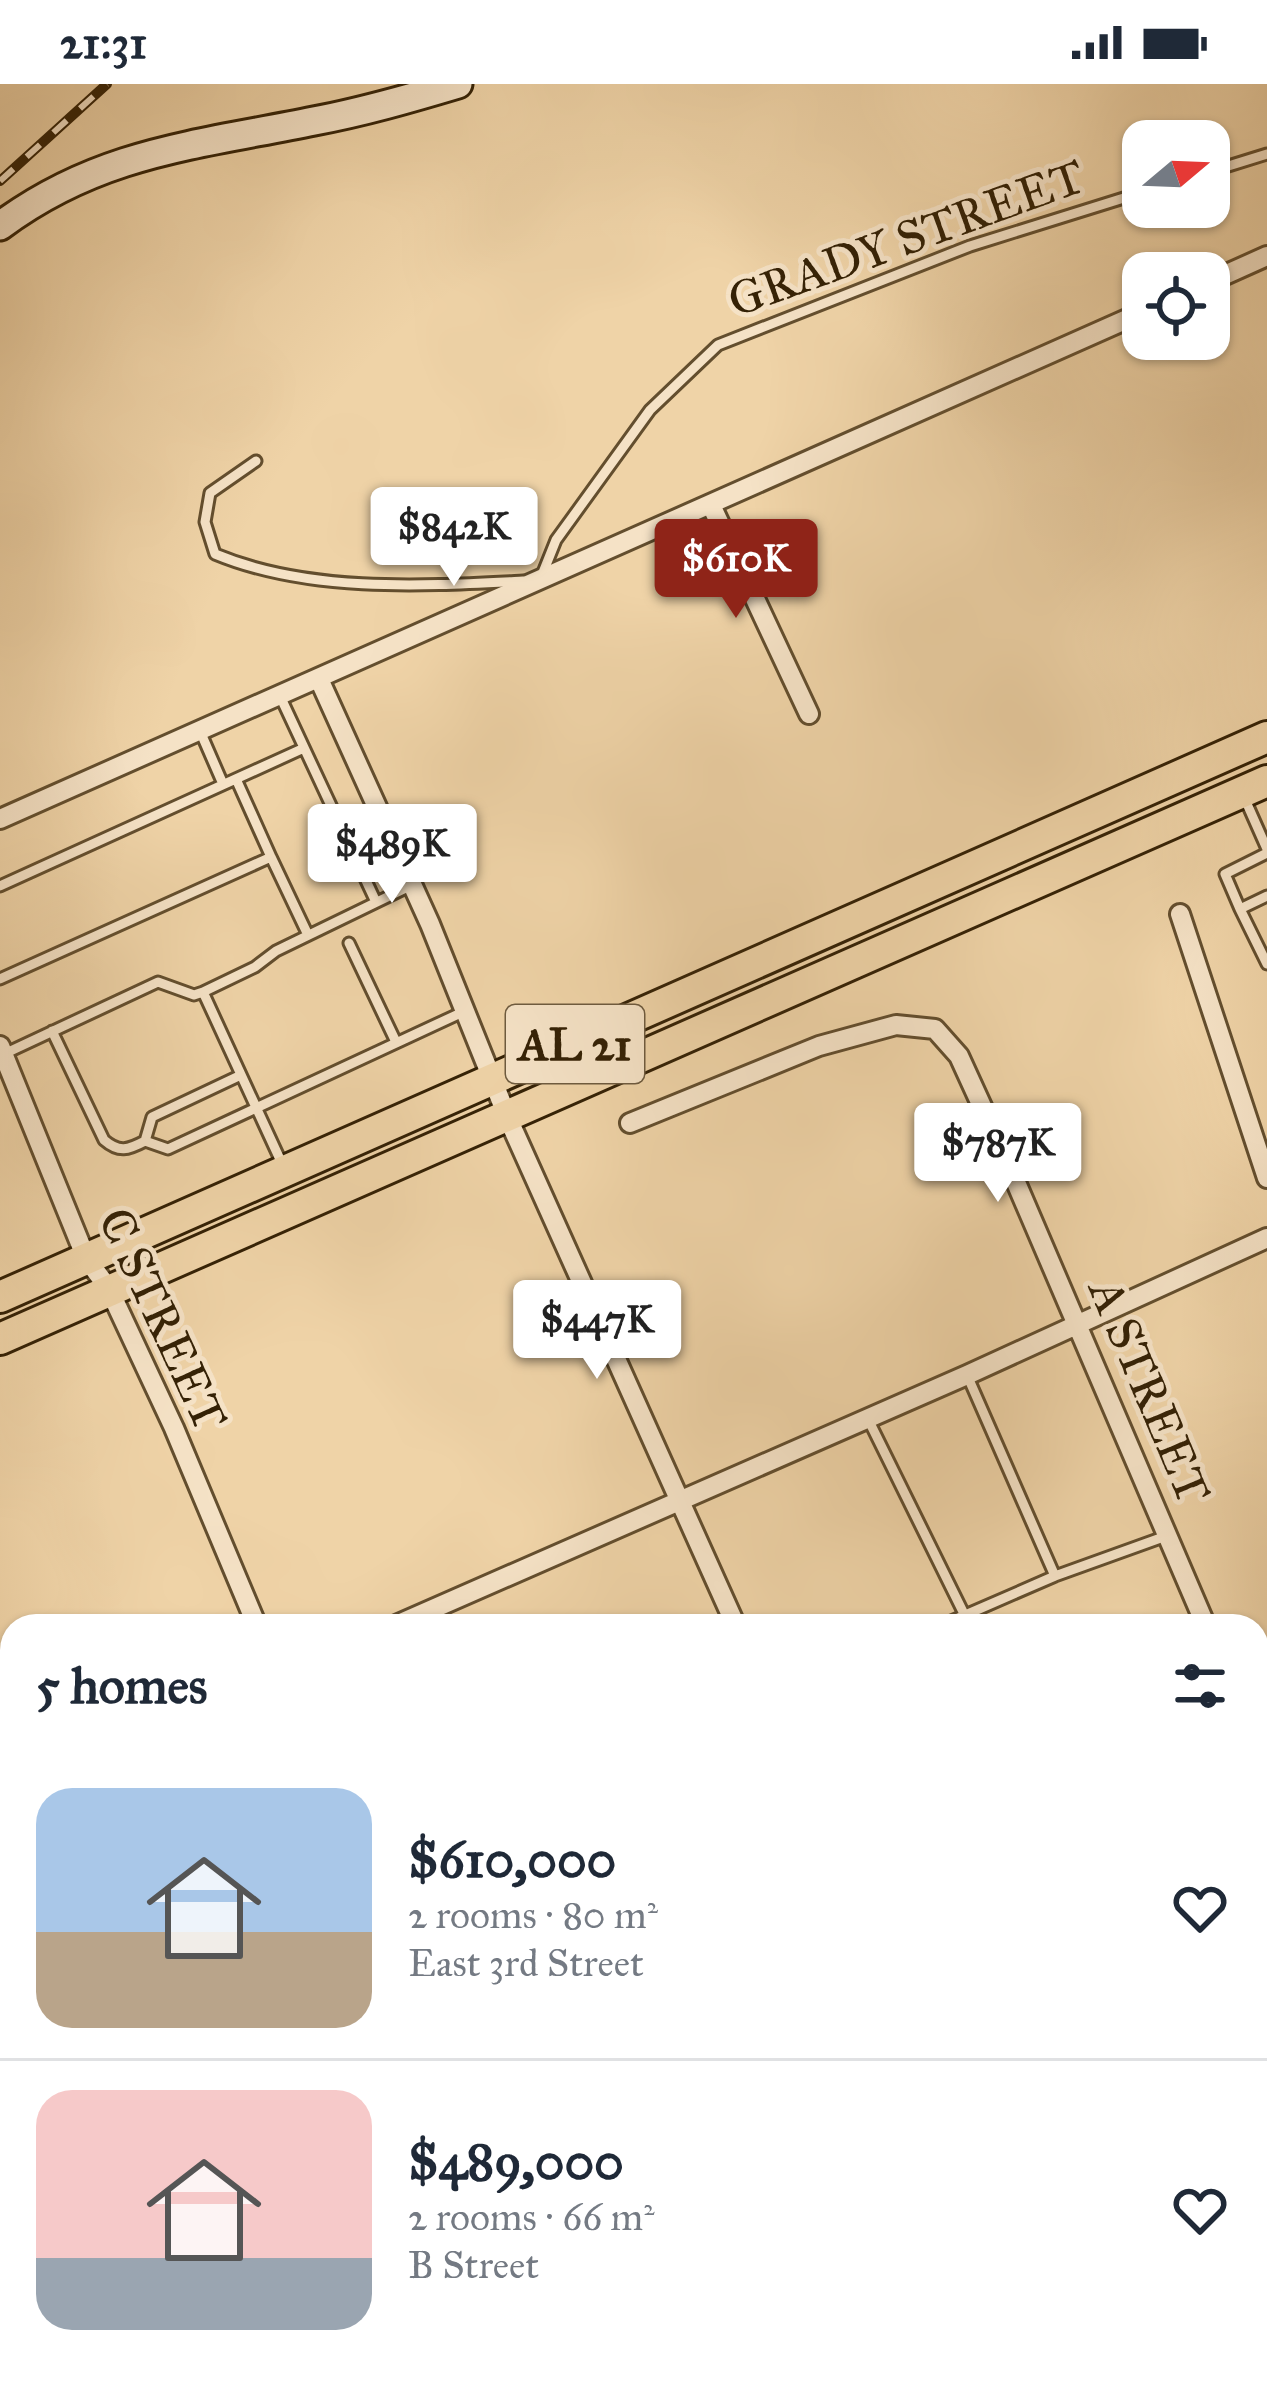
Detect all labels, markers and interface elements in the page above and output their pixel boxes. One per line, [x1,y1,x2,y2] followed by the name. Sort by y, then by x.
[60,15,147,70] text: 21:31
[1122,120,1230,228] north arrow
[1122,120,1230,360] map controls
[720,146,1092,330] street label: GRADY STREET
[1122,252,1230,360] button: locate
[370,487,538,589] pin: $842K
[398,502,510,550] text: $842K
[652,519,820,621] pin: $610K
[682,534,790,582] text: $610K
[308,804,476,906] pin: $489K
[335,819,449,867] text: $489K
[506,1005,644,1083] road number: AL 21
[914,1103,1082,1205] pin: $787K
[941,1118,1055,1166] text: $787K
[86,1198,240,1440] street label: C STREET
[1075,1268,1224,1512] street label: A STREET
[513,1280,681,1382] pin: $447K
[540,1295,654,1343] text: $447K
[1167,1653,1233,1719] icon: filters
[36,1655,207,1717] text: 5 homes
[408,1829,616,1891] text: $610,000
[132,1836,276,1980] icon: home
[1167,1875,1233,1941] icon: heart
[408,1891,658,1939] text: 2 rooms · 80 m²
[408,1939,644,1987] text: East 3rd Street
[408,2131,624,2193] text: $489,000
[132,2138,276,2282] icon: home
[1167,2177,1233,2243] icon: heart
[408,2193,655,2241] text: 2 rooms · 66 m²
[408,2241,539,2289] text: B Street

